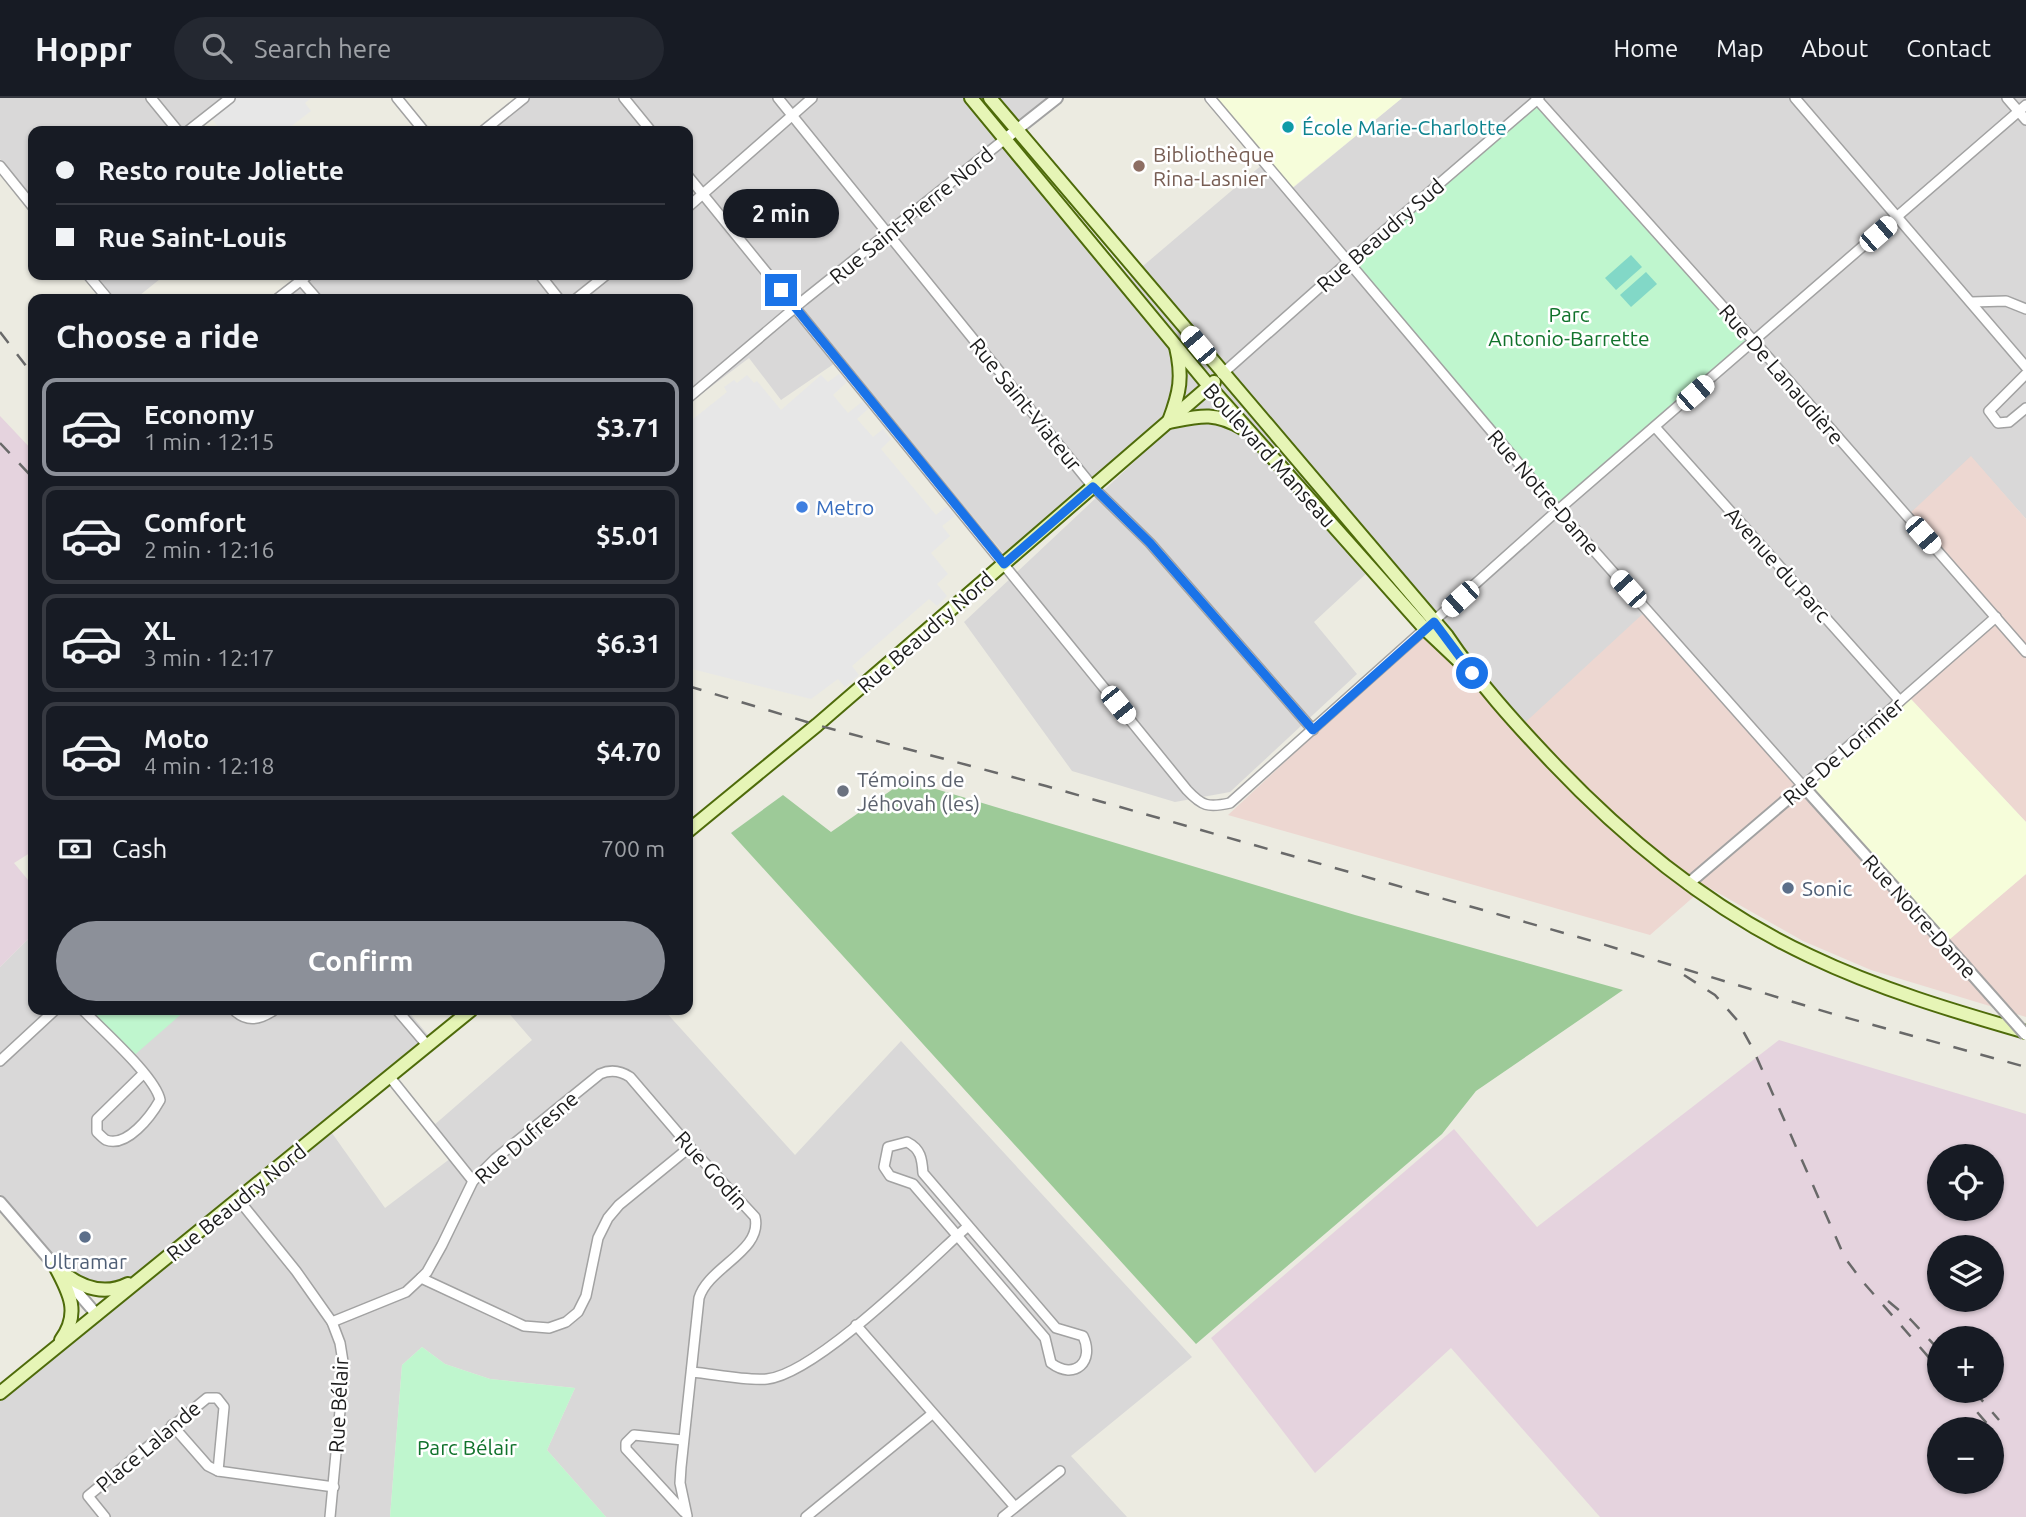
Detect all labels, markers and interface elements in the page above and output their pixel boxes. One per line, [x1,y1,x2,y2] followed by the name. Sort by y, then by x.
[174,17,664,80] search box
[198,29,236,67] icon: search
[35,30,132,67] text: Hoppr
[254,34,391,63] text: Search here
[1613,35,1678,62] text: Home
[1716,35,1763,62] text: Map
[1801,35,1868,62] text: About
[1906,35,1991,62] text: Contact
[1302,115,1507,139] place label: École Marie-Charlotte
[1280,119,1296,135] marker: École Marie-Charlotte
[824,142,998,288] street label: Rue Saint-Pierre Nord
[1153,142,1274,190] place label: Bibliothèque Rina-Lasnier
[98,156,344,185] text: Resto route Joliette
[1131,158,1147,174] marker: Bibliothèque Rina-Lasnier
[1312,173,1448,297] street label: Rue Beaudry Sud
[723,188,839,238] callout: 2 min
[752,201,810,226] text: 2 min
[1856,212,1901,256] car
[98,223,287,252] text: Rue Saint-Louis
[765,274,797,306] route end
[1715,299,1849,449] street label: Rue De Lanaudière
[1488,302,1650,350] park label: Parc Antonio-Barrette
[56,318,259,354] text: Choose a ride
[1177,322,1220,368] car
[965,333,1087,475] street label: Rue Saint-Viateur
[1673,371,1718,415] car
[1199,378,1341,532] street label: Boulevard Manseau
[60,396,123,459] icon: car
[144,400,254,429] text: Economy
[596,413,661,442] text: $3.71
[1483,425,1605,559] street label: Rue Notre-Dame
[144,429,275,454] text: 1 min · 12:15
[816,495,874,519] place label: Metro
[794,499,810,515] marker: Metro
[1720,502,1836,626] street label: Avenue du Parc
[60,504,123,567] icon: car
[144,508,247,537] text: Comfort
[1902,512,1945,558] car
[596,521,661,550] text: $5.01
[144,537,275,562] text: 2 min · 12:16
[852,566,998,698] street label: Rue Beaudry Nord
[1607,566,1650,612] car
[1438,577,1483,621] car
[60,612,123,675] icon: car
[144,616,175,645] text: XL
[596,629,661,658] text: $6.31
[144,645,275,670] text: 3 min · 12:17
[1456,657,1488,689] route start
[1097,682,1140,728] car
[1778,692,1908,810] street label: Rue De Lorimier
[60,720,123,783] icon: car
[144,724,209,753] text: Moto
[596,737,661,766] text: $4.70
[144,753,275,778] text: 4 min · 12:18
[857,767,980,815] place label: Témoins de Jéhovah (les)
[835,783,851,799] marker: Témoins de Jéhovah (les)
[56,830,94,868] icon: cash
[112,834,167,863] text: Cash
[601,836,665,861] text: 700 m
[1858,849,1982,983] street label: Rue Notre-Dame
[1802,876,1852,900] place label: Sonic
[1780,880,1796,896] marker: Sonic
[56,921,665,1001] button: Confirm
[470,1086,582,1188] street label: Rue Dufresne
[671,1126,753,1214] street label: Rue Godin
[161,1138,311,1266] street label: Rue Beaudry Nord
[1927,1144,2004,1494] map controls
[1927,1144,2004,1221] button: locate
[77,1229,93,1245] marker: Ultramar
[1927,1235,2004,1312] button: layers
[43,1249,127,1273] place label: Ultramar
[1927,1326,2004,1403] button: +
[324,1357,352,1453] street label: Rue Bélair
[91,1395,205,1497] street label: Place Lalande
[1927,1417,2004,1494] button: −
[417,1435,517,1459] park label: Parc Bélair

